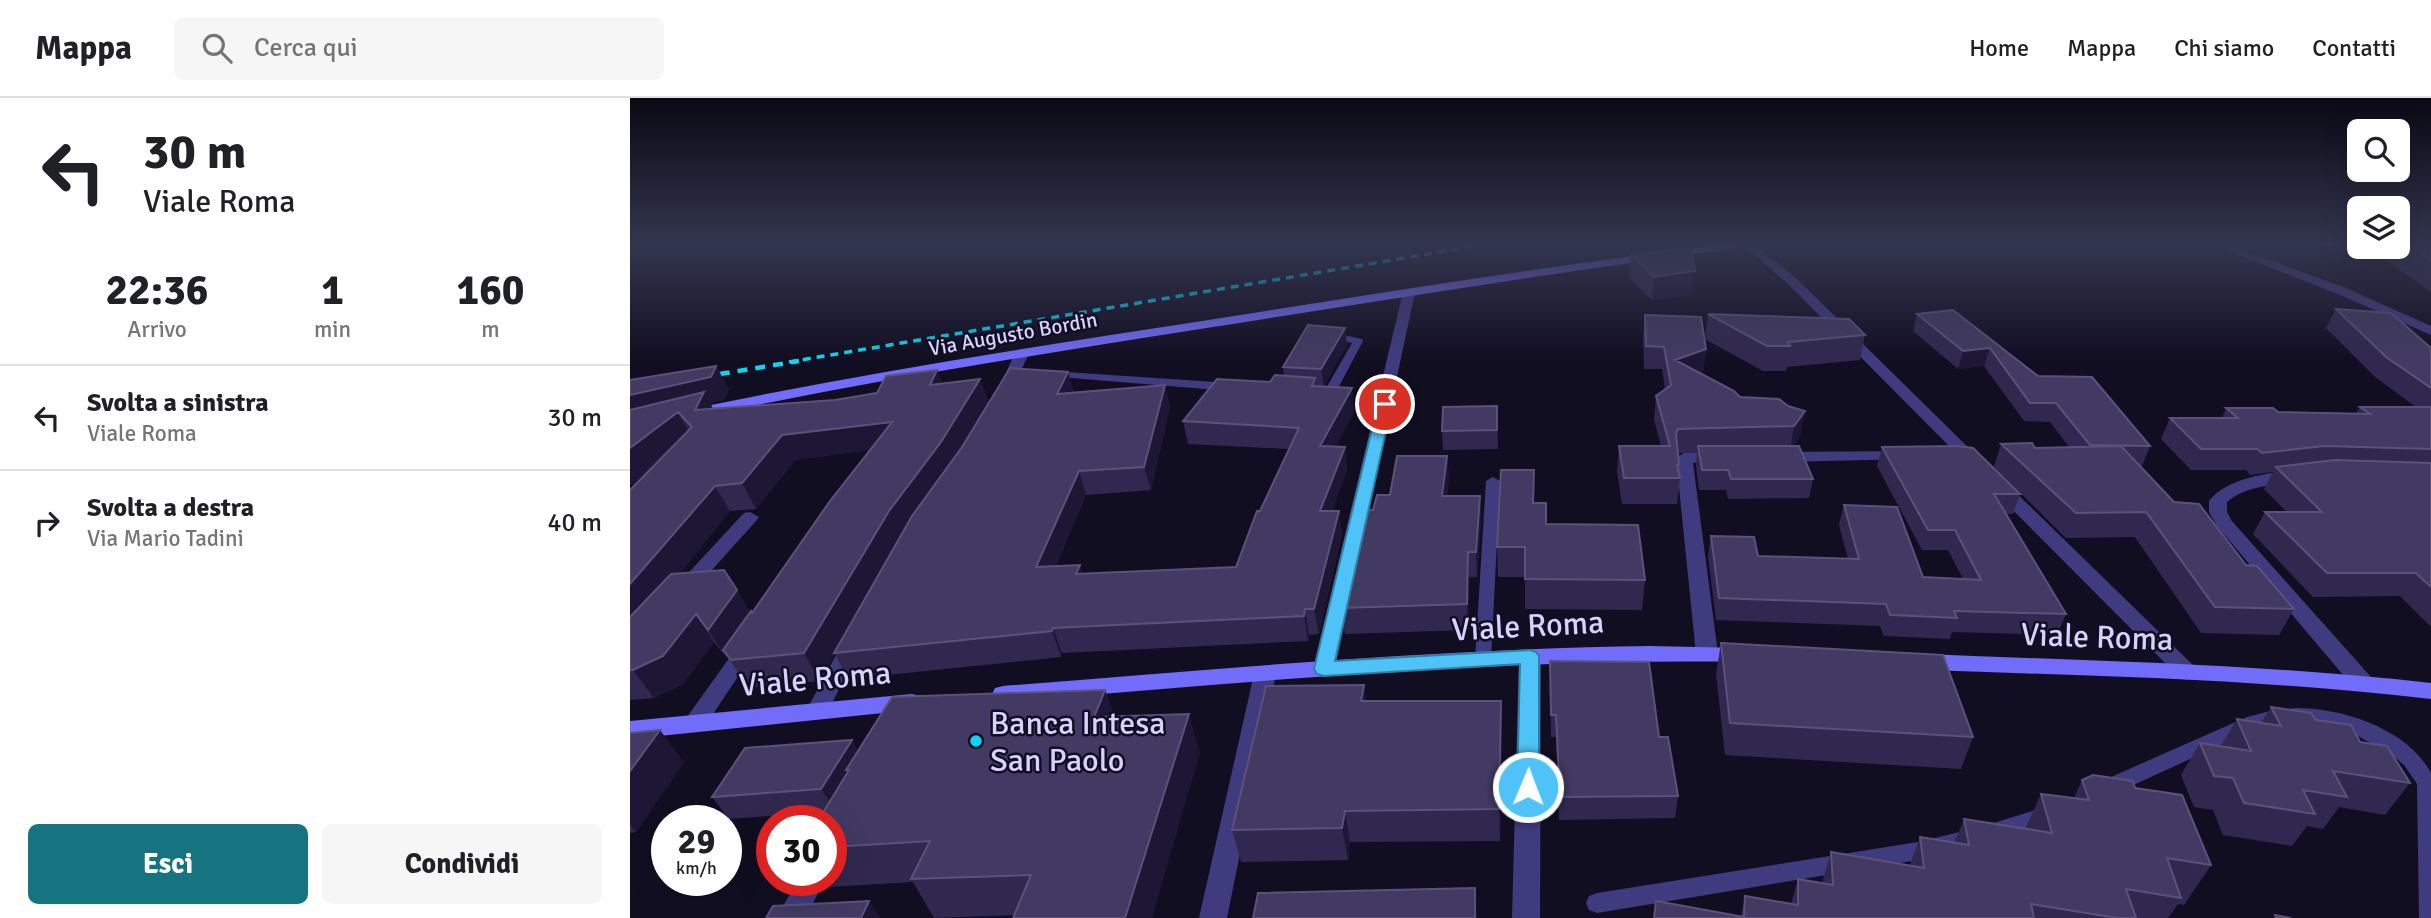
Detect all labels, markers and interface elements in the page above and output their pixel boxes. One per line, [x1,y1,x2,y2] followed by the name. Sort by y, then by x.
[174,17,664,80] search box
[35,28,132,69] text: Mappa
[198,29,236,67] icon: search
[254,32,358,64] text: Cerca qui
[1969,33,2029,63] text: Home
[2067,33,2136,63] text: Mappa
[2174,33,2274,63] text: Chi siamo
[2312,33,2396,63] text: Contatti
[2347,119,2410,259] map controls
[2347,119,2410,182] button: search
[143,122,246,182] text: 30 m
[28,126,119,217] icon: left
[143,182,296,221] text: Viale Roma
[2347,196,2410,259] button: layers
[105,265,209,316] text: 22:36
[321,265,344,316] text: 1
[456,265,525,316] text: 160
[927,306,1099,362] street label: Via Augusto Bordin
[127,315,187,344] text: Arrivo
[314,315,351,344] text: min
[481,315,500,344] text: m
[1355,374,1415,434] pin
[1366,385,1404,423] icon: arrive
[87,387,269,419] text: Svolta a sinistra
[28,399,66,437] icon: left
[547,402,602,434] text: 30 m
[87,419,197,448] text: Viale Roma
[87,492,254,524] text: Svolta a destra
[28,504,66,542] icon: right
[547,507,602,539] text: 40 m
[87,524,244,553] text: Via Mario Tadini
[1451,603,1605,649] street label: Viale Roma
[2020,615,2174,659] street label: Viale Roma
[737,653,893,705] street label: Viale Roma
[990,704,1165,780] place label: Banca Intesa San Paolo
[968,733,984,749] marker: Banca Intesa San Paolo
[1491,750,1565,824] position arrow
[756,805,847,896] speed limit sign: 30
[678,820,715,863] text: 29
[28,824,308,904] button: Esci
[322,824,602,904] button: Condividi
[676,857,717,879] text: km/h

